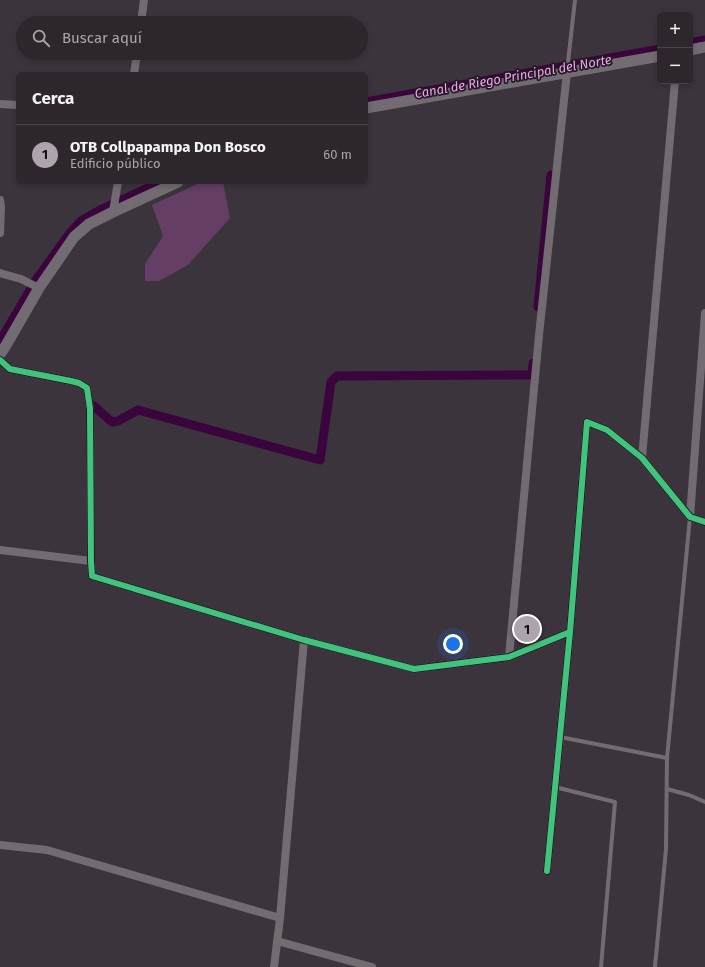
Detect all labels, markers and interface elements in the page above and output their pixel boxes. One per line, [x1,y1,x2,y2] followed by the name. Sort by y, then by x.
[657,12,693,84] map controls
[657,12,693,48] button: +
[16,16,368,60] search box
[30,27,52,49] icon: search
[62,29,142,47] text: Buscar aquí
[657,48,693,84] button: −
[414,52,613,101] water label: Canal de Riego Principal del Norte
[32,88,74,109] text: Cerca
[70,138,266,156] text: OTB Collpapampa Don Bosco
[42,147,48,162] text: 1
[323,147,352,162] text: 60 m
[70,156,161,171] text: Edificio público
[514,614,540,644] pin: 1
[443,634,463,654] your location

